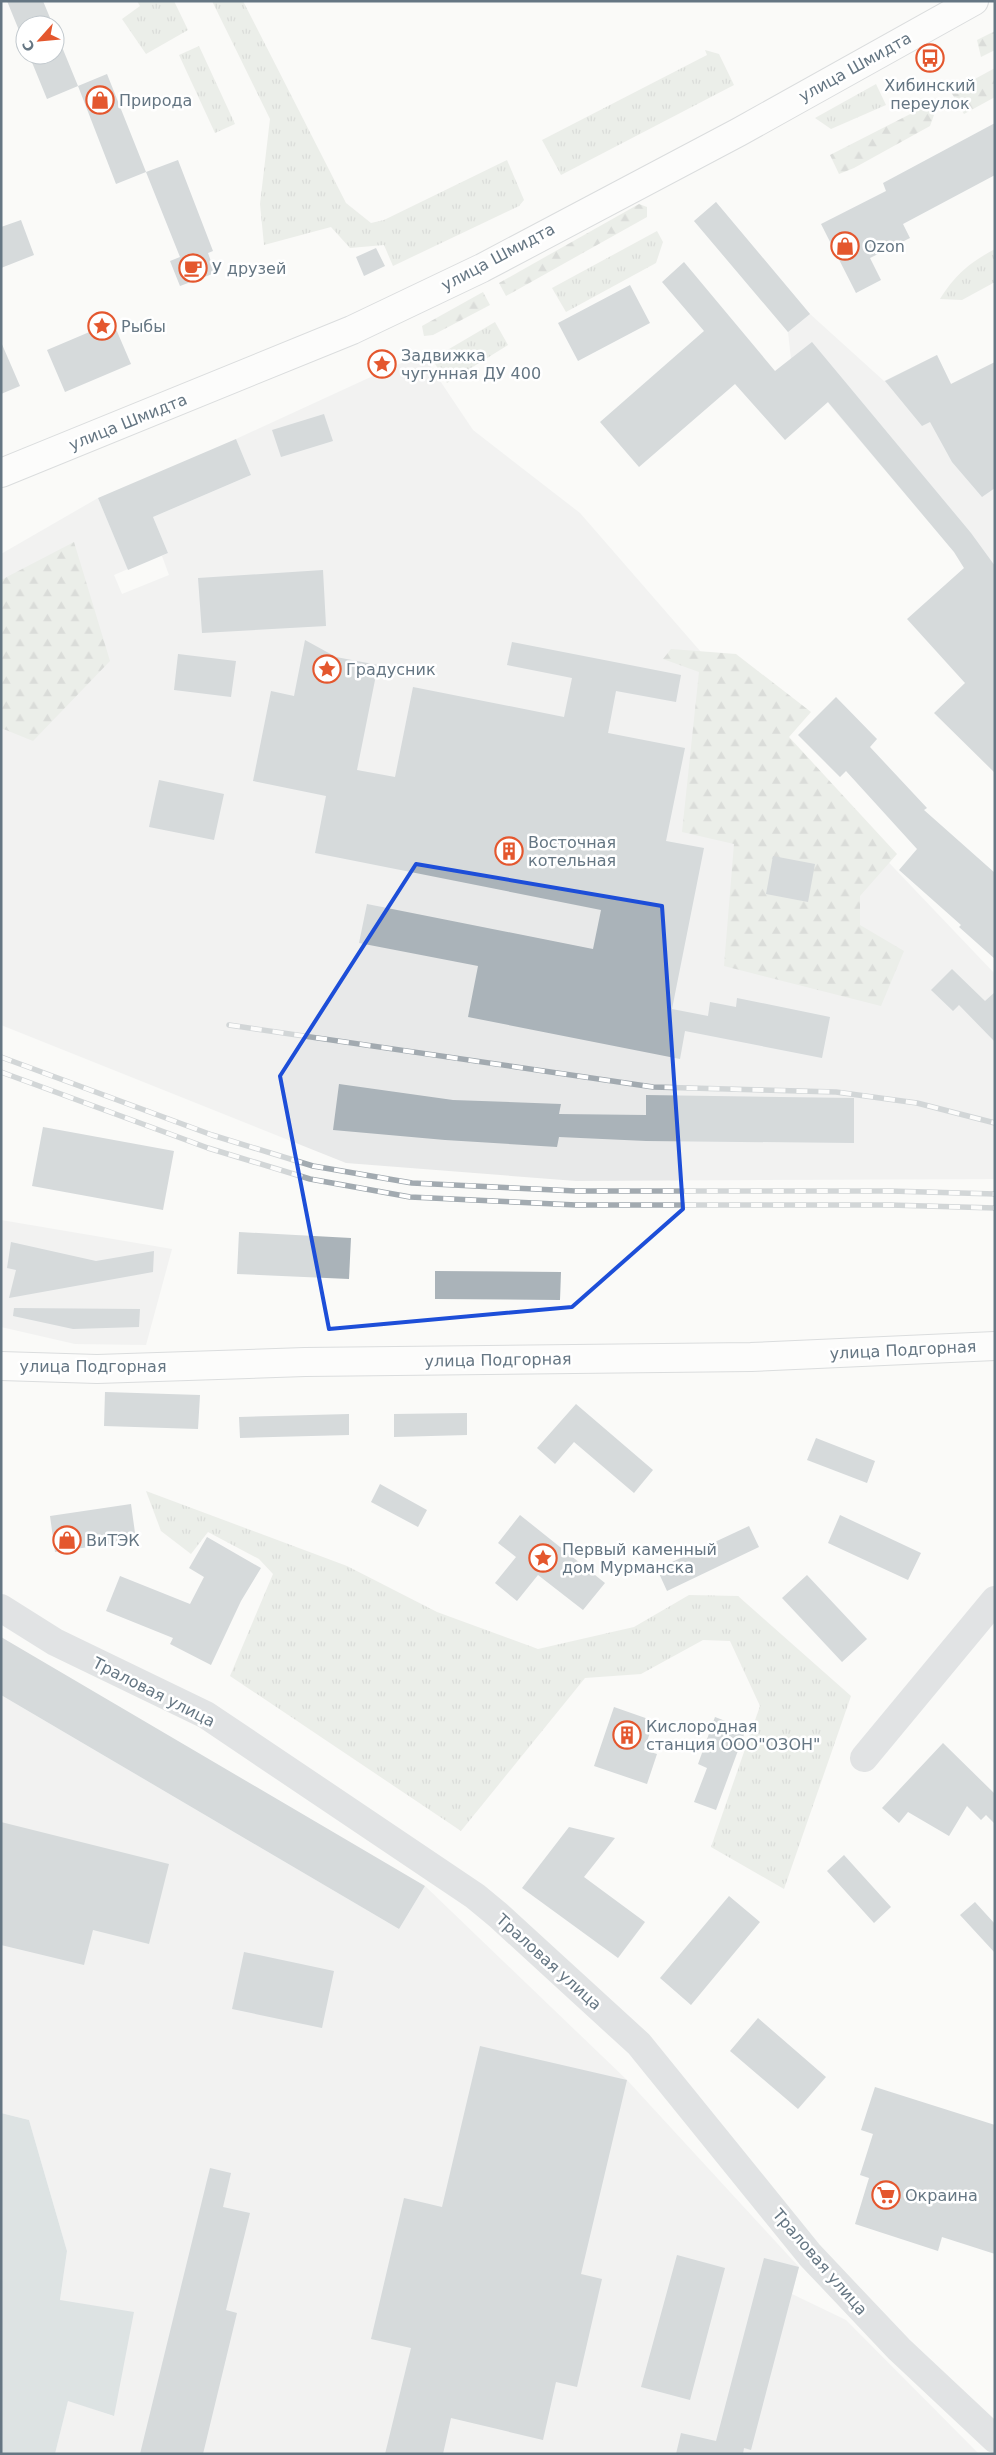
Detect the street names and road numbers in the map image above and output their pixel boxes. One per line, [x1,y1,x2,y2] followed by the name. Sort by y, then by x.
[795,28,915,106] street label: улица Шмидта
[438,219,558,295] street label: улица Шмидта
[66,390,190,454] street label: улица Шмидта
[829,1337,977,1363] street label: улица Подгорная
[424,1349,572,1371] street label: улица Подгорная
[20,1357,167,1376] street label: улица Подгорная
[89,1653,218,1731] street label: Траловая улица
[492,1909,605,2014] street label: Траловая улица
[768,2204,871,2319] street label: Траловая улица

